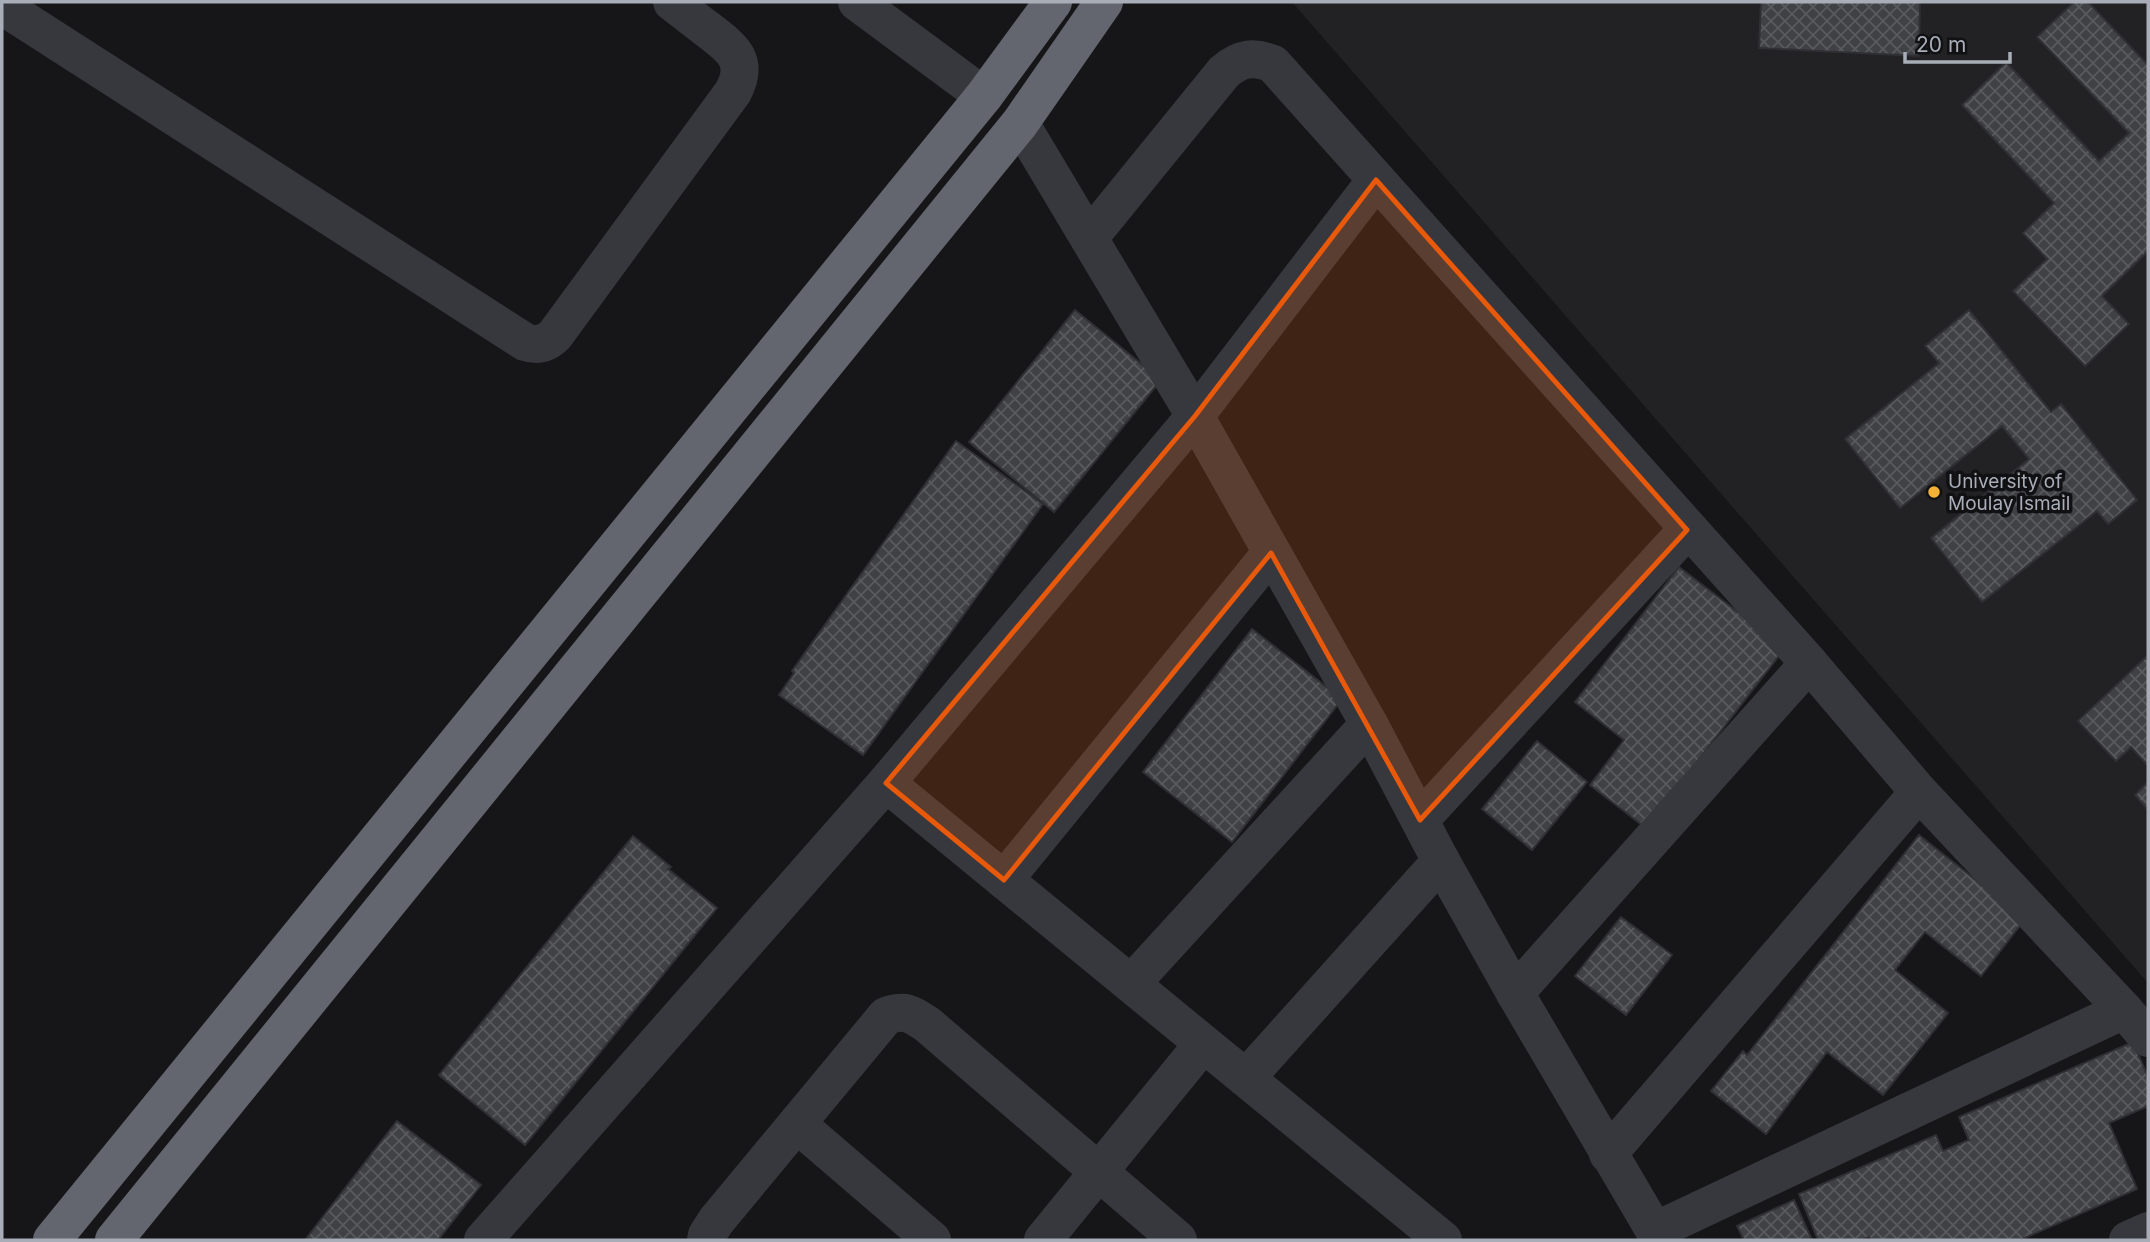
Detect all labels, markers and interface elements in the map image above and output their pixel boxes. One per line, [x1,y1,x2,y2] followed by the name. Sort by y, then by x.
[1905,21,2010,65] scale bar
[1916,32,1966,57] text: 20 m
[1948,470,2070,515] place label: University of Moulay Ismail
[1926,484,1942,500] marker: University of Moulay Ismail

